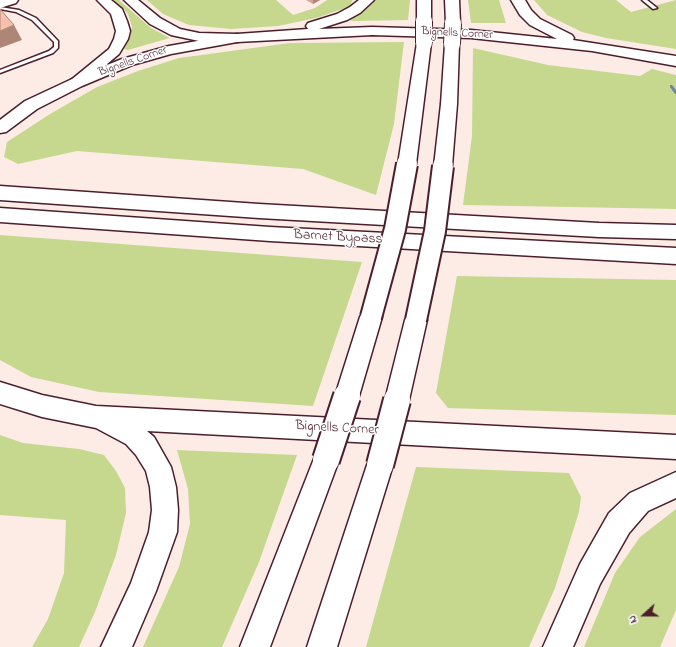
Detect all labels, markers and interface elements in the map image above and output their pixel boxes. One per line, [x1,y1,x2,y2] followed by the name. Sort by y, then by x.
[421,25,493,43] street label: Bignells Corner
[97,44,169,80] street label: Bignells Corner
[293,227,383,249] street label: Barnet Bypass
[295,418,379,440] street label: Bignells Corner
[624,595,664,635] north arrow
[624,613,642,626] text: N

